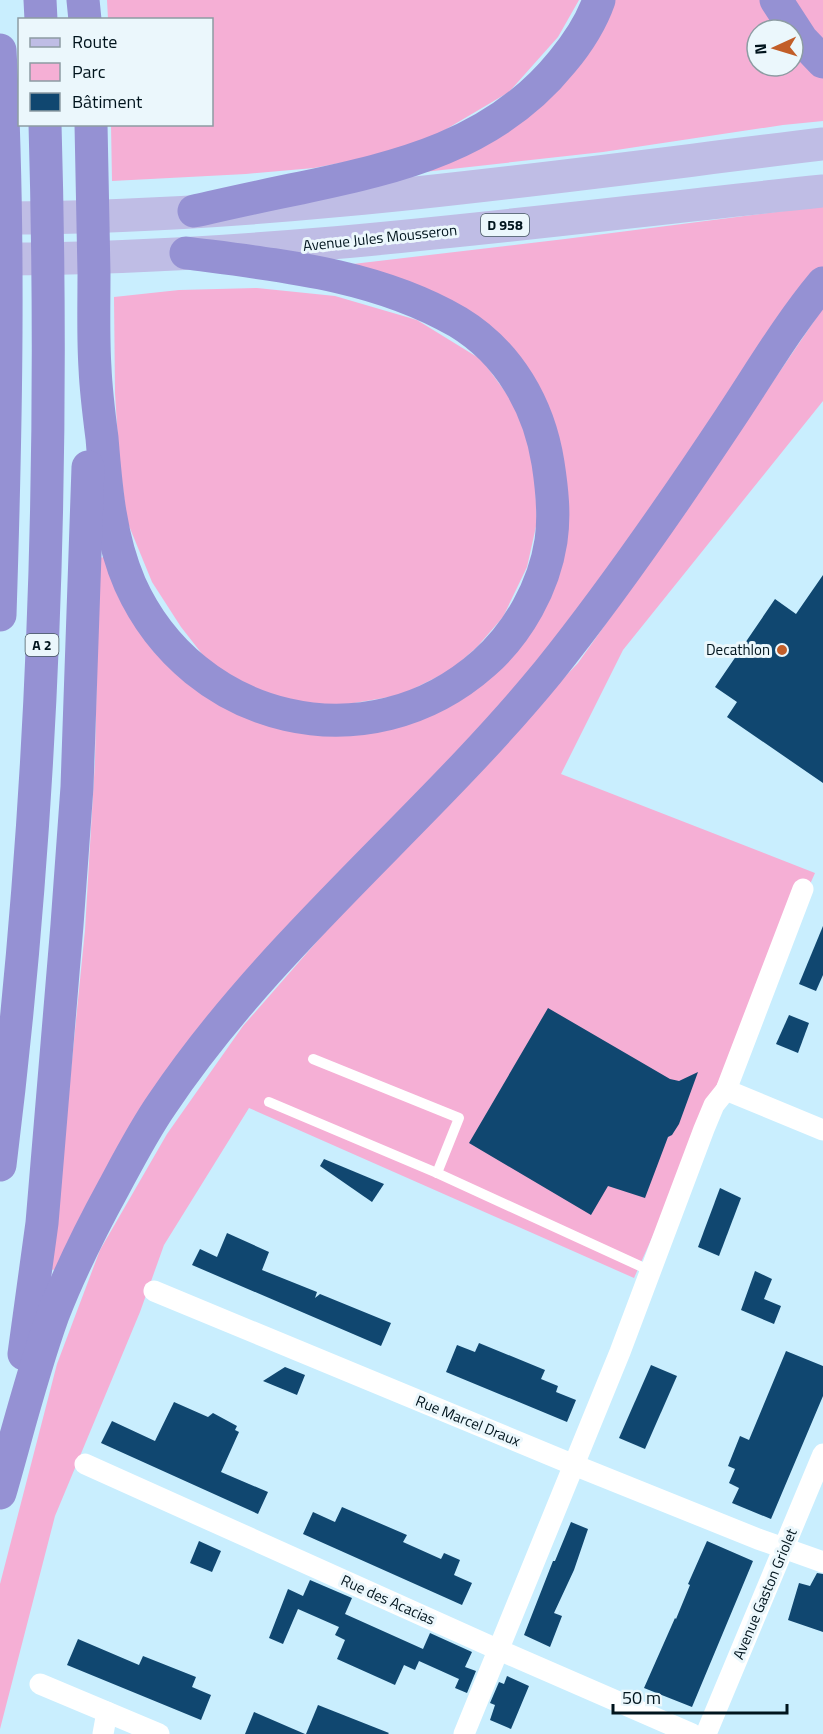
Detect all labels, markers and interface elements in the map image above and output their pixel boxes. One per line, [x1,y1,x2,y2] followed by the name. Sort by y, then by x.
[18,18,213,126] legend
[745,18,805,78] north arrow
[72,28,117,55] text: Route
[748,43,772,55] text: N
[72,58,106,85] text: Parc
[72,88,143,115] text: Bâtiment
[481,214,529,236] road number: D 958
[302,218,458,257] street label: Avenue Jules Mousseron
[26,634,58,656] road number: A 2
[706,638,770,661] place label: Decathlon
[775,643,789,657] marker: Decathlon
[412,1389,524,1452] street label: Rue Marcel Draux
[727,1524,803,1663] street label: Avenue Gaston Griolet
[337,1568,439,1631] street label: Rue des Acacias
[613,1677,787,1715] scale bar
[622,1684,661,1711] text: 50 m

